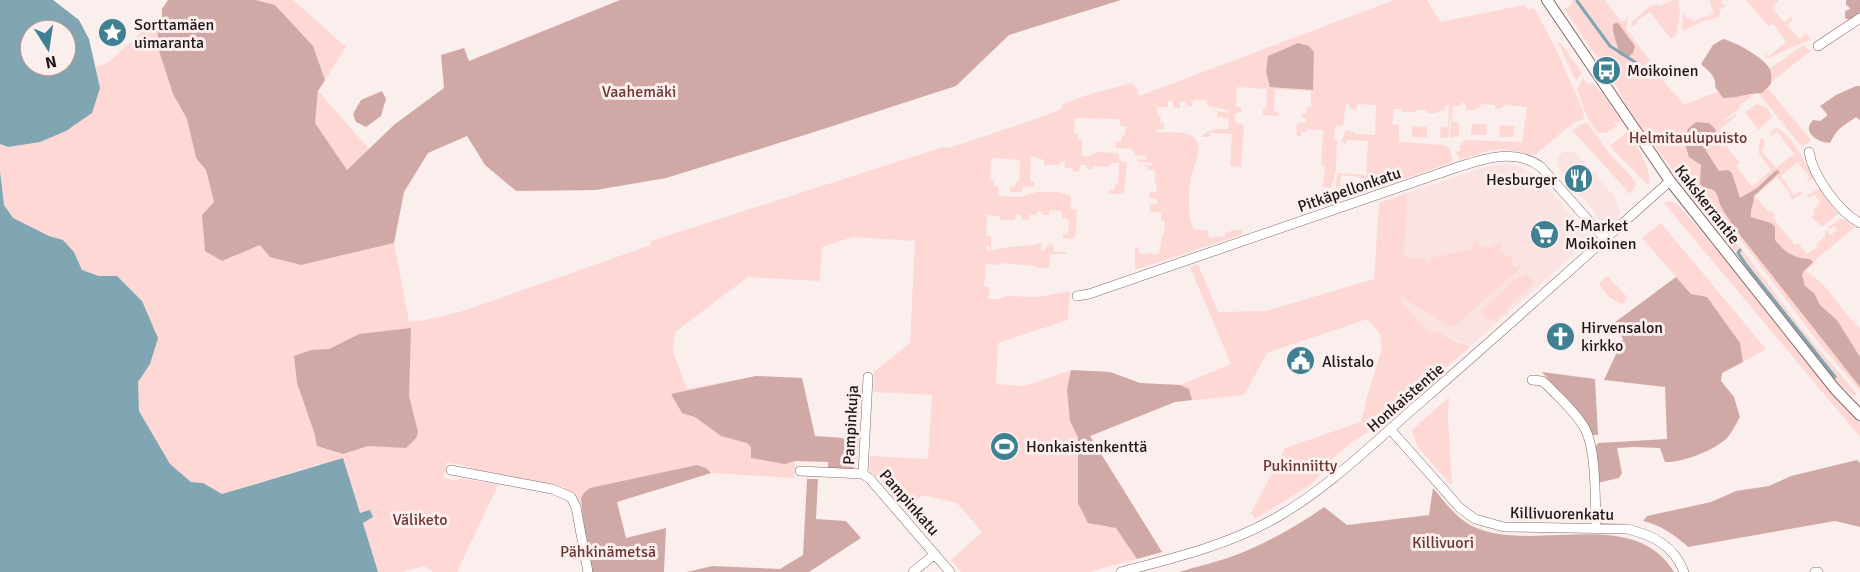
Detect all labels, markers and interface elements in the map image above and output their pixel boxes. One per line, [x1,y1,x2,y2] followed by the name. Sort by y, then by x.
[134,15,214,53] place label: Sorttamäen uimaranta
[97,17,129,49] place icon: Sorttamäen uimaranta
[18,18,78,78] north arrow
[43,51,58,73] text: N
[1590,54,1622,86] bus stop icon: Moikoinen
[1627,61,1698,81] place label: Moikoinen
[602,82,676,102] park label: Vaahemäki
[1629,128,1747,148] park label: Helmitaulupuisto
[1670,161,1744,248] street label: Kakskerrantie
[1295,163,1404,217] street label: Pitkäpellonkatu
[1562,163,1594,195] restaurant icon: Hesburger
[1486,170,1557,190] place label: Hesburger
[1565,216,1636,254] place label: K-Market Moikoinen
[1528,218,1560,250] supermarket icon: K-Market Moikoinen
[1581,318,1663,356] place label: Hirvensalon kirkko
[1544,320,1576,352] church icon: Hirvensalon kirkko
[1285,345,1317,377] public building icon: Alistalo
[1322,352,1374,372] place label: Alistalo
[1363,359,1448,437] street label: Honkaistentie
[839,385,863,466] street label: Pampinkuja
[989,430,1021,462] sports icon: Honkaistenkenttä
[1026,437,1147,457] place label: Honkaistenkenttä
[1263,456,1338,476] park label: Pukinniitty
[875,465,944,540] street label: Pampinkatu
[1510,503,1614,525] street label: Killivuorenkatu
[392,510,448,530] park label: Väliketo
[1412,533,1474,553] park label: Killivuori
[560,542,656,562] park label: Pähkinämetsä

